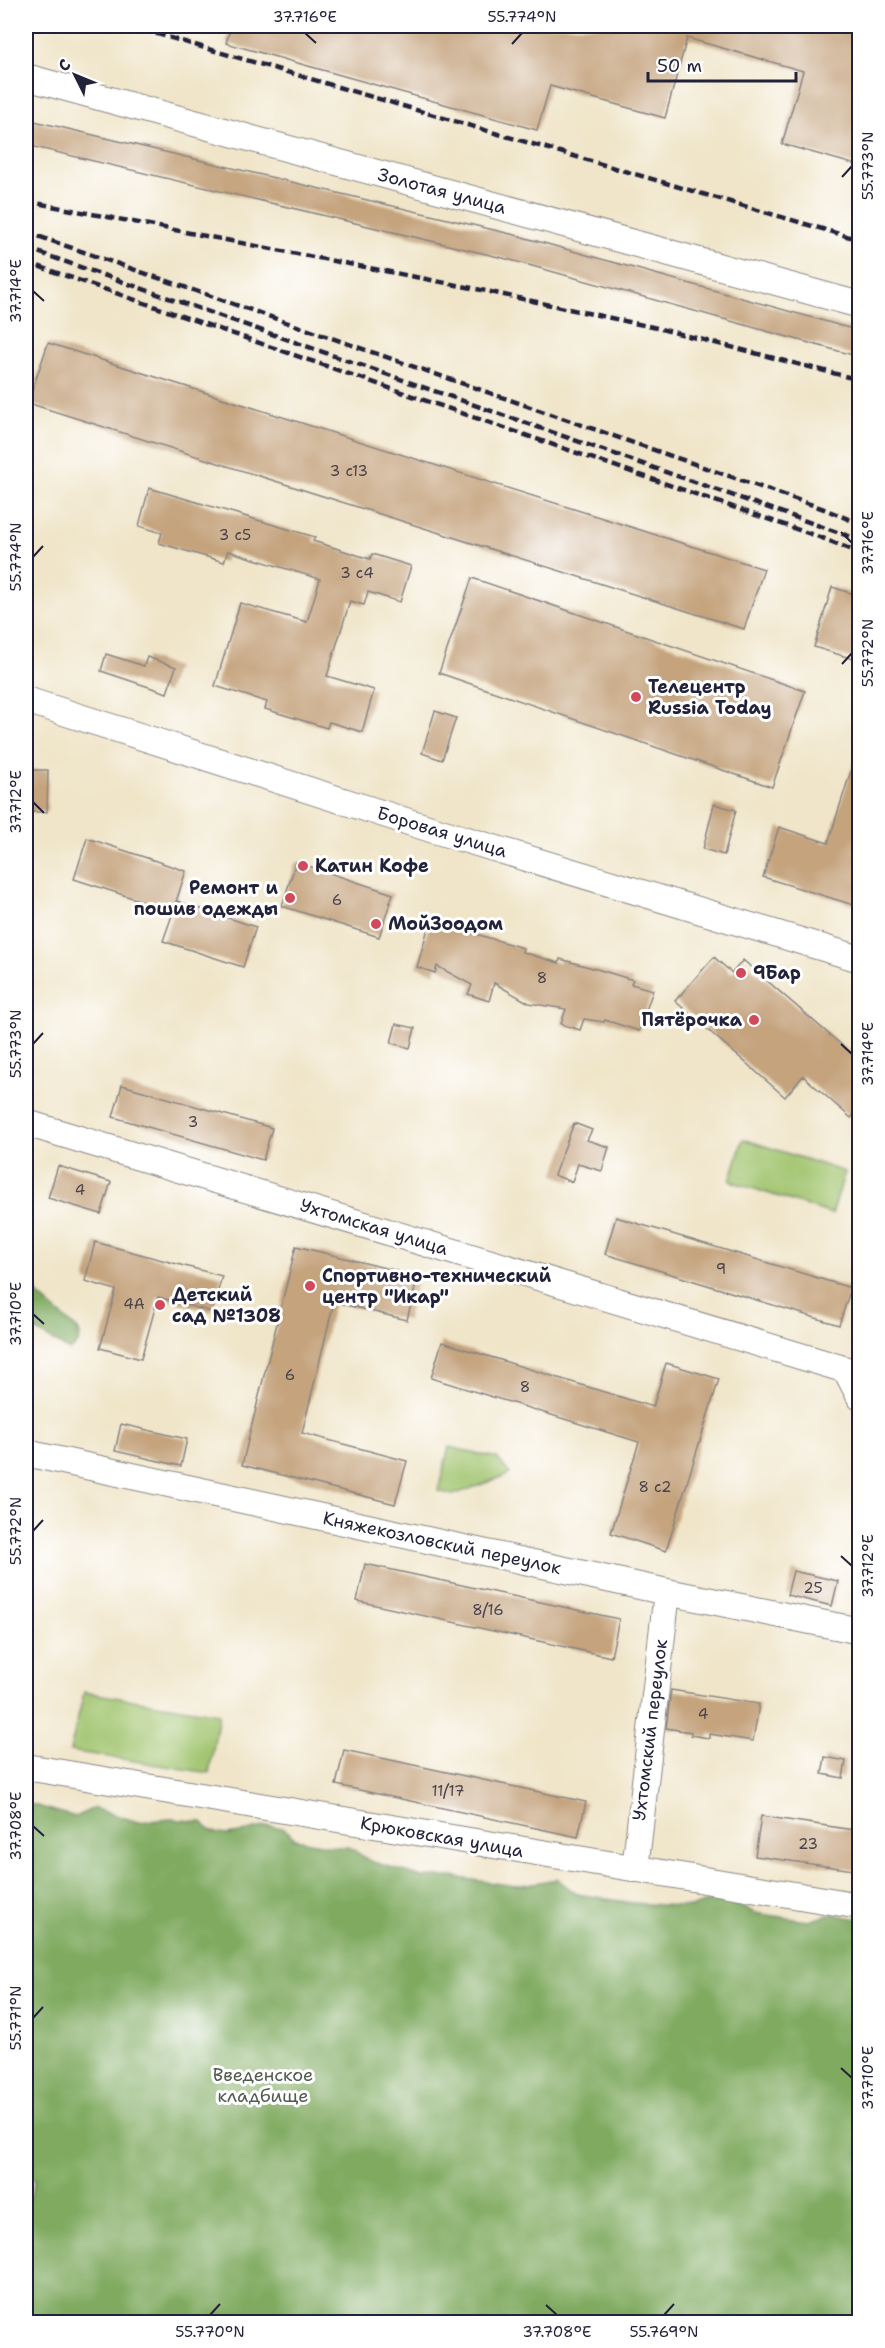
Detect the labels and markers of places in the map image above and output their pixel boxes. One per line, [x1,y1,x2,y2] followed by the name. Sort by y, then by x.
[648,675,772,720] place label: Телецентр Russia Today
[629,690,643,704] marker: Телецентр Russia Today
[315,854,429,878] place label: Катин Кофе
[296,859,310,873] marker: Катин Кофе
[133,876,278,921] place label: Ремонт и пошив одежды
[283,891,297,905] marker: Ремонт и пошив одежды
[388,912,503,936] place label: МойЗоодом
[369,917,383,931] marker: МойЗоодом
[753,961,801,985] place label: 9Бар
[734,966,748,980] marker: 9Бар
[642,1008,743,1032] place label: Пятёрочка
[747,1013,761,1027] marker: Пятёрочка
[322,1264,552,1309] place label: Спортивно-технический центр "Икар"
[303,1279,317,1293] marker: Спортивно-технический центр "Икар"
[172,1283,281,1328] place label: Детский сад №1308
[153,1298,167,1312] marker: Детский сад №1308

